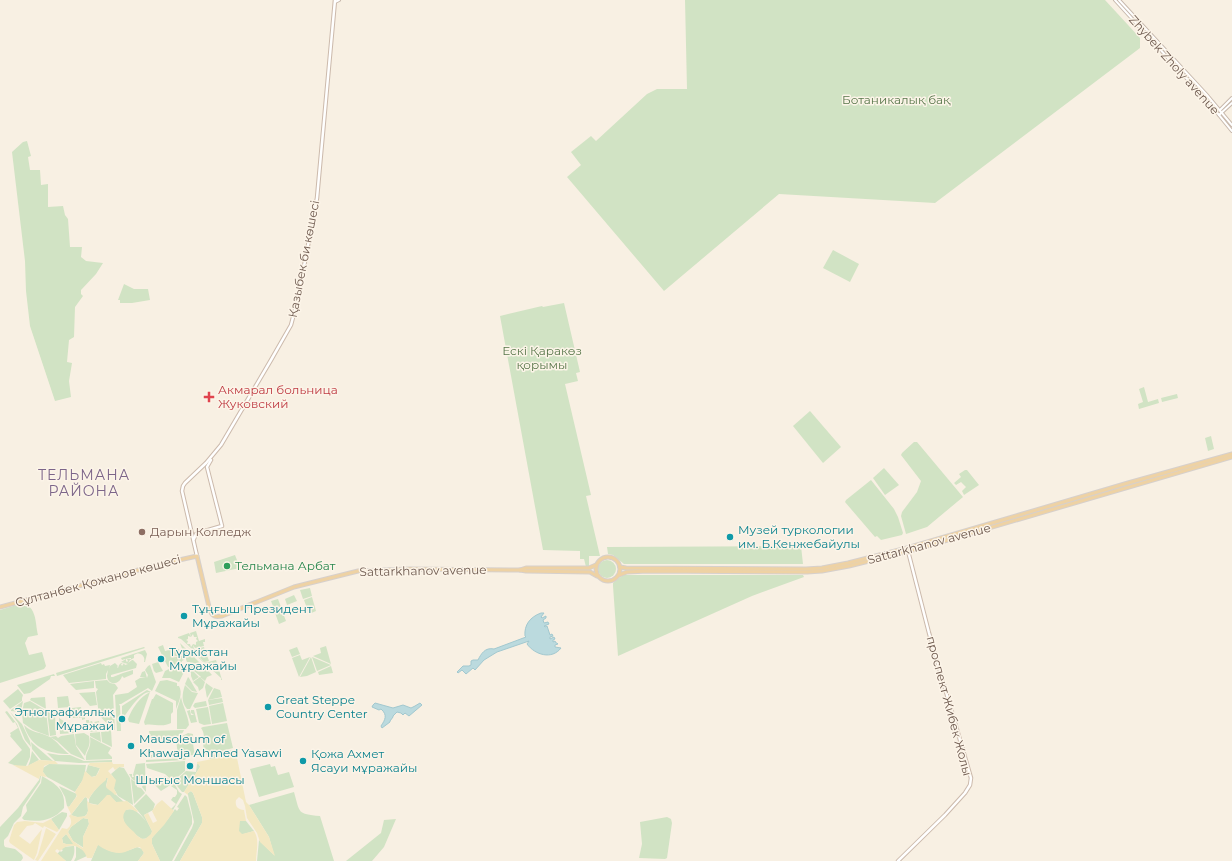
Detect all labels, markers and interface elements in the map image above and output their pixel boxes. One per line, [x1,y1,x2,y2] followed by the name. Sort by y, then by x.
[1126,12,1223,117] street label: Zhybek Zholy avenue
[842,92,951,107] park label: Ботаникалық бақ
[285,199,322,319] street label: Қазыбек би көшесі
[502,343,582,372] park label: Ескі Қаракөз қорымы
[218,382,338,411] place label: Акмарал больница Жуковский
[203,391,215,403] marker: Акмарал больница Жуковский
[38,466,130,500] district label: ТЕЛЬМАНА РАЙОНА
[866,520,992,567] street label: Sattarkhanov avenue
[738,522,860,551] place label: Музей туркологии им. Б.Кенжебайулы
[150,524,251,539] place label: Дарын Колледж
[137,527,147,537] marker: Дарын Колледж
[725,532,735,542] marker: Музей туркологии им. Б.Кенжебайулы
[13,551,182,610] street label: Сұлтанбек Қожанов көшесі
[235,558,336,573] place label: Тельмана Арбат
[222,561,232,571] marker: Тельмана Арбат
[359,562,487,579] street label: Sattarkhanov avenue
[192,601,313,630] place label: Тұңғыш Президент Мұражайы
[179,611,189,621] marker: Тұңғыш Президент Мұражайы
[924,634,975,777] street label: проспект Жибек Жолы
[169,644,237,673] place label: Түркістан Мұражайы
[156,654,166,664] marker: Түркістан Мұражайы
[276,692,368,721] place label: Great Steppe Country Center
[263,702,273,712] marker: Great Steppe Country Center
[14,704,115,733] place label: Этнографиялық Мұражай
[117,714,127,724] marker: Этнографиялық Мұражай
[139,731,282,760] place label: Mausoleum of Khawaja Ahmed Yasawi
[126,741,136,751] marker: Mausoleum of Khawaja Ahmed Yasawi
[311,746,417,775] place label: Қожа Ахмет Ясауи мұражайы
[298,756,308,766] marker: Қожа Ахмет Ясауи мұражайы
[185,761,195,771] marker: Шығыс Моншасы
[135,772,245,787] place label: Шығыс Моншасы

